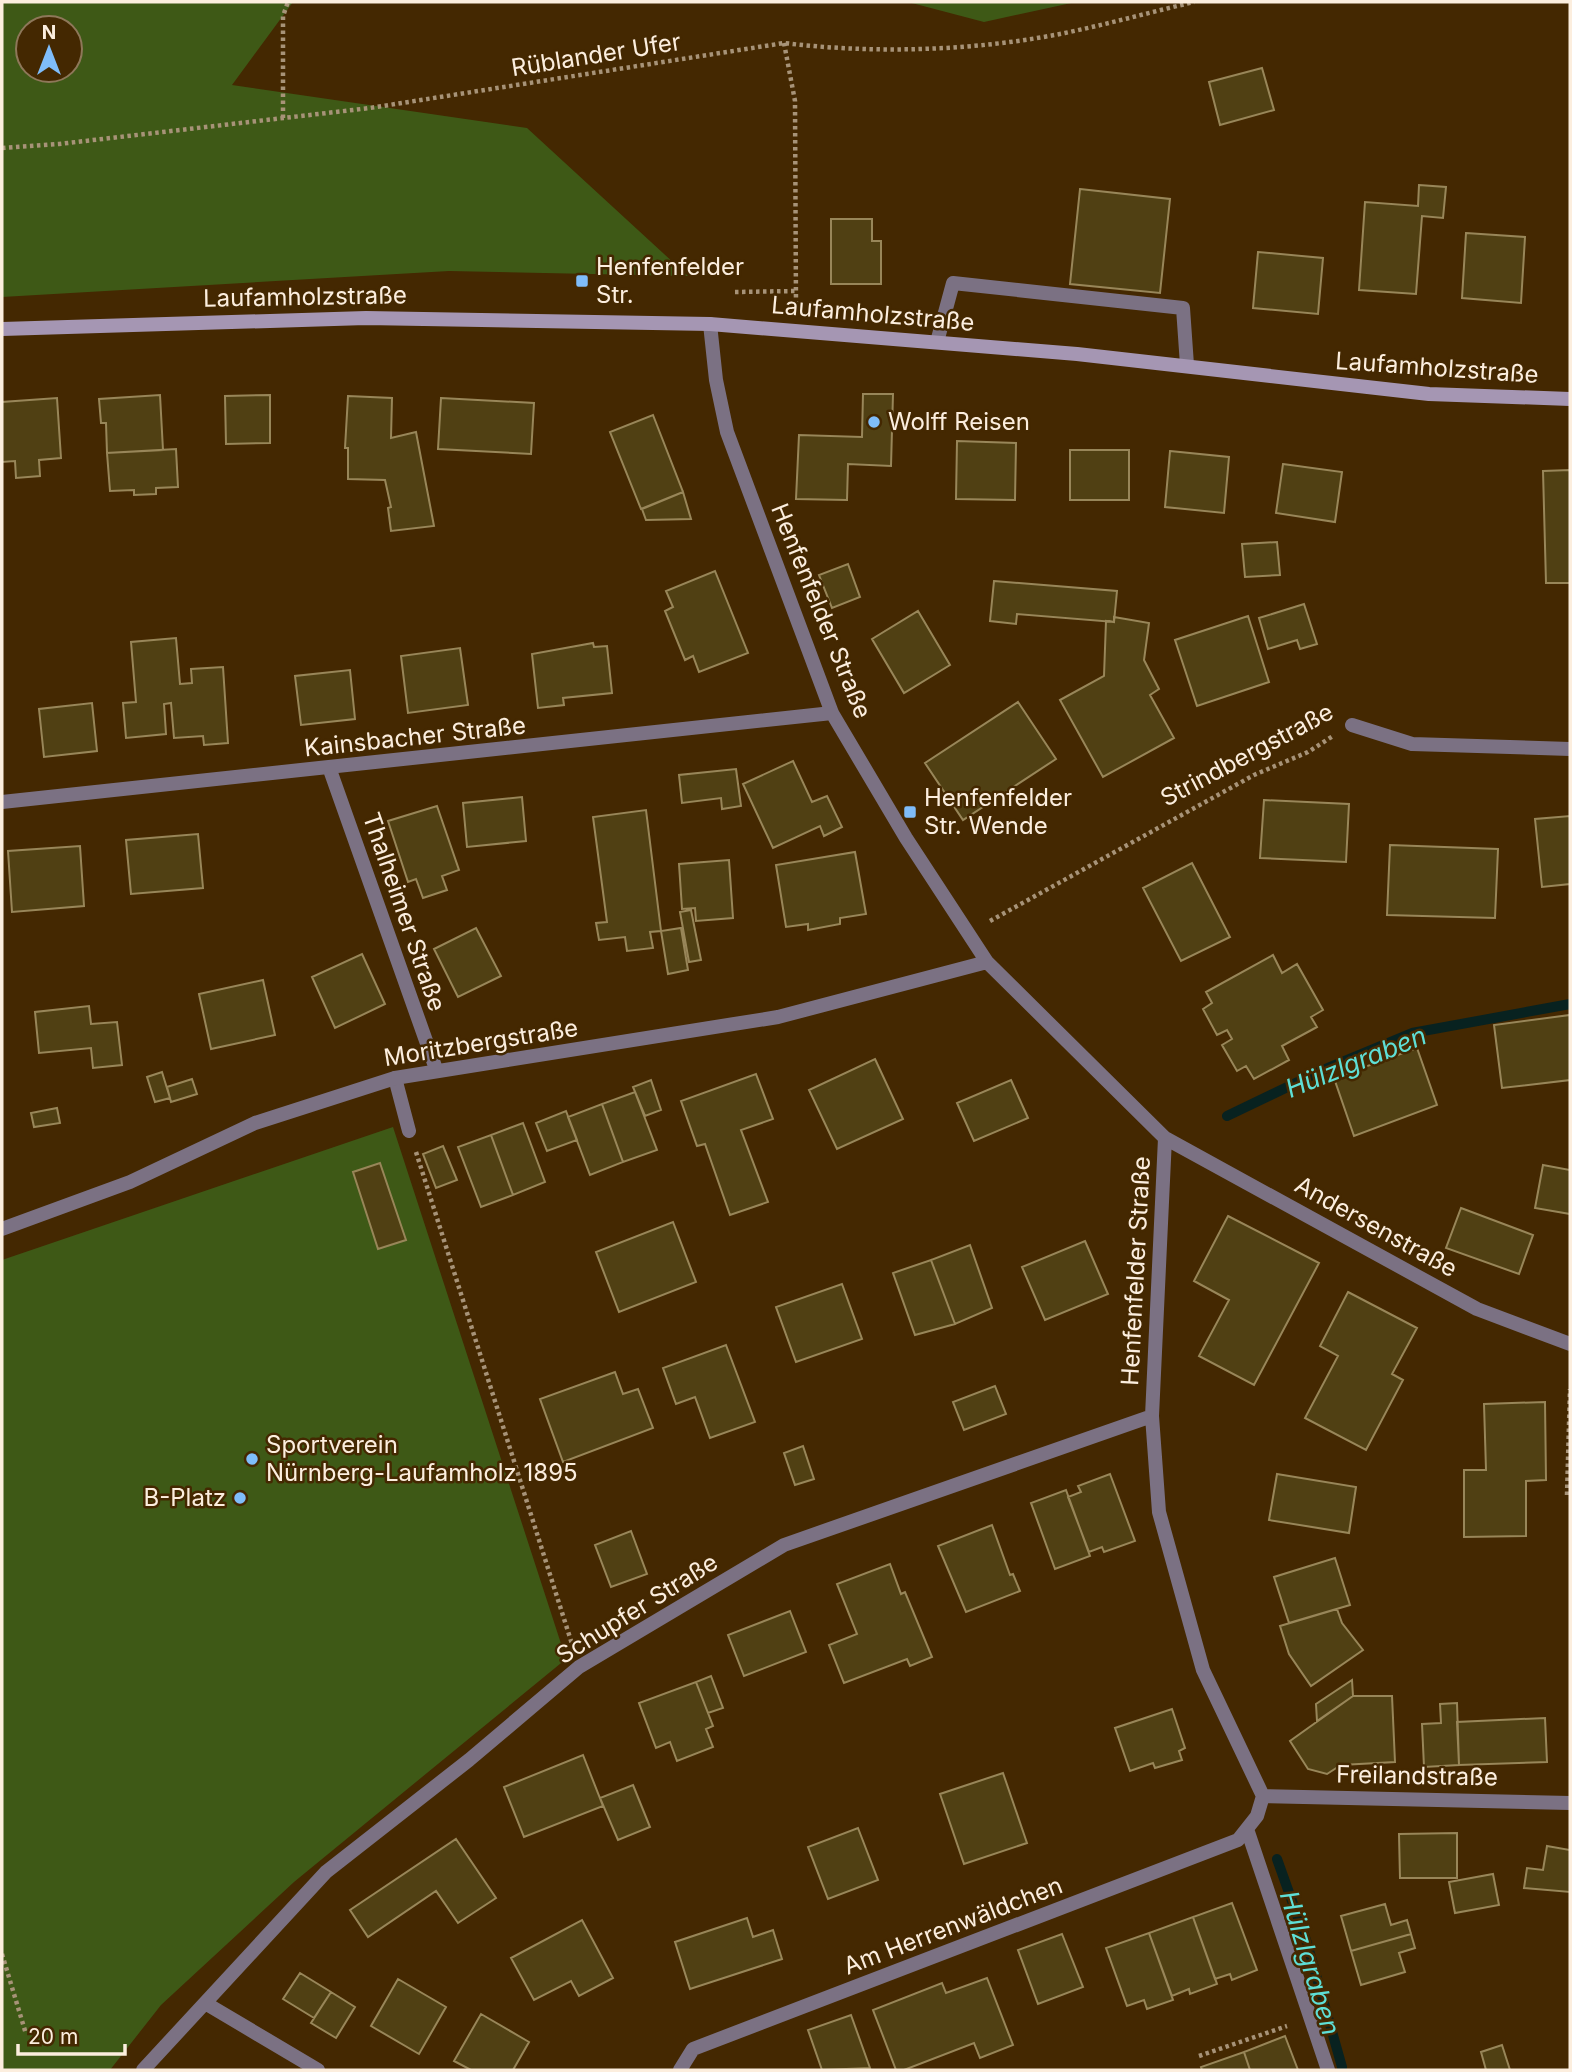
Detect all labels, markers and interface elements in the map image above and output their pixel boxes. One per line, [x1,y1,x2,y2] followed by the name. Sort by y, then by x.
[14,14,84,84] north arrow
[42,21,56,44] text: N
[509,27,683,82] street label: Rüblander Ufer
[596,252,744,309] place label: Henfenfelder Str.
[574,273,590,289] marker: Henfenfelder Str.
[203,280,407,313] street label: Laufamholzstraße
[770,290,976,337] street label: Laufamholzstraße
[1334,346,1540,389] street label: Laufamholzstraße
[888,407,1030,436] place label: Wolff Reisen
[866,414,882,430] marker: Wolff Reisen
[765,499,878,723] street label: Henfenfelder Straße
[1156,697,1338,812] street label: Strindbergstraße
[303,710,527,763] street label: Kainsbacher Straße
[924,783,1072,840] place label: Henfenfelder Str. Wende
[902,804,918,820] marker: Henfenfelder Str. Wende
[357,809,452,1015] street label: Thalheimer Straße
[382,1013,580,1072] street label: Moritzbergstraße
[1281,1019,1431,1104] water label: Hülzlgraben
[1115,1156,1156,1386] street label: Henfenfelder Straße
[1290,1170,1462,1283] street label: Andersenstraße
[266,1430,578,1487] place label: Sportverein Nürnberg-Laufamholz 1895
[244,1451,260,1467] marker: Sportverein Nürnberg-Laufamholz 1895
[144,1483,226,1512] place label: B-Platz
[232,1490,248,1506] marker: B-Platz
[551,1547,723,1670] street label: Schupfer Straße
[1336,1760,1498,1791] street label: Freilandstraße
[839,1870,1066,1981] street label: Am Herrenwäldchen
[1274,1887,1347,2039] water label: Hülzlgraben
[18,2012,124,2056] scale bar
[28,2024,78,2049] text: 20 m

